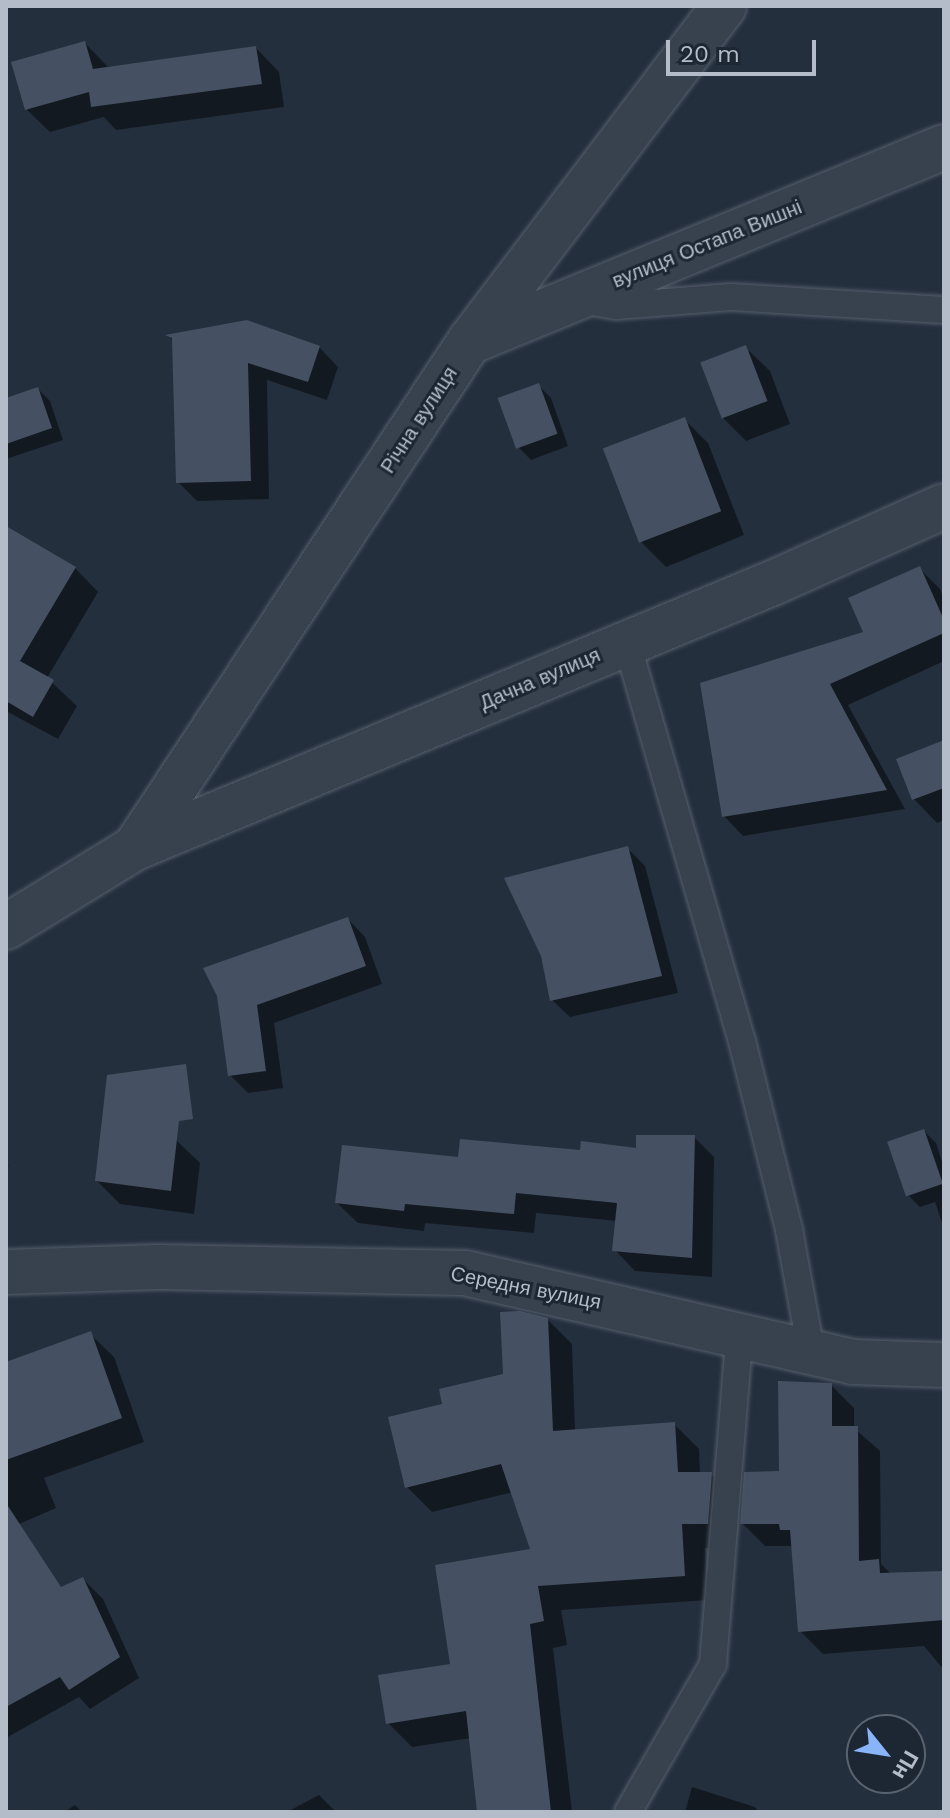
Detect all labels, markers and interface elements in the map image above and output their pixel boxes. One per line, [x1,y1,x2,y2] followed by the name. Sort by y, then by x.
[670,24,820,74] scale bar
[680,40,740,68] text: 20 m
[609,195,805,293] street label: вулиця Остапа Вишні
[376,362,462,478] street label: Річна вулиця
[476,643,604,715] street label: Дачна вулиця
[449,1262,603,1314] street label: Середня вулиця
[846,1714,926,1794] north arrow
[887,1746,924,1784] text: Пн

